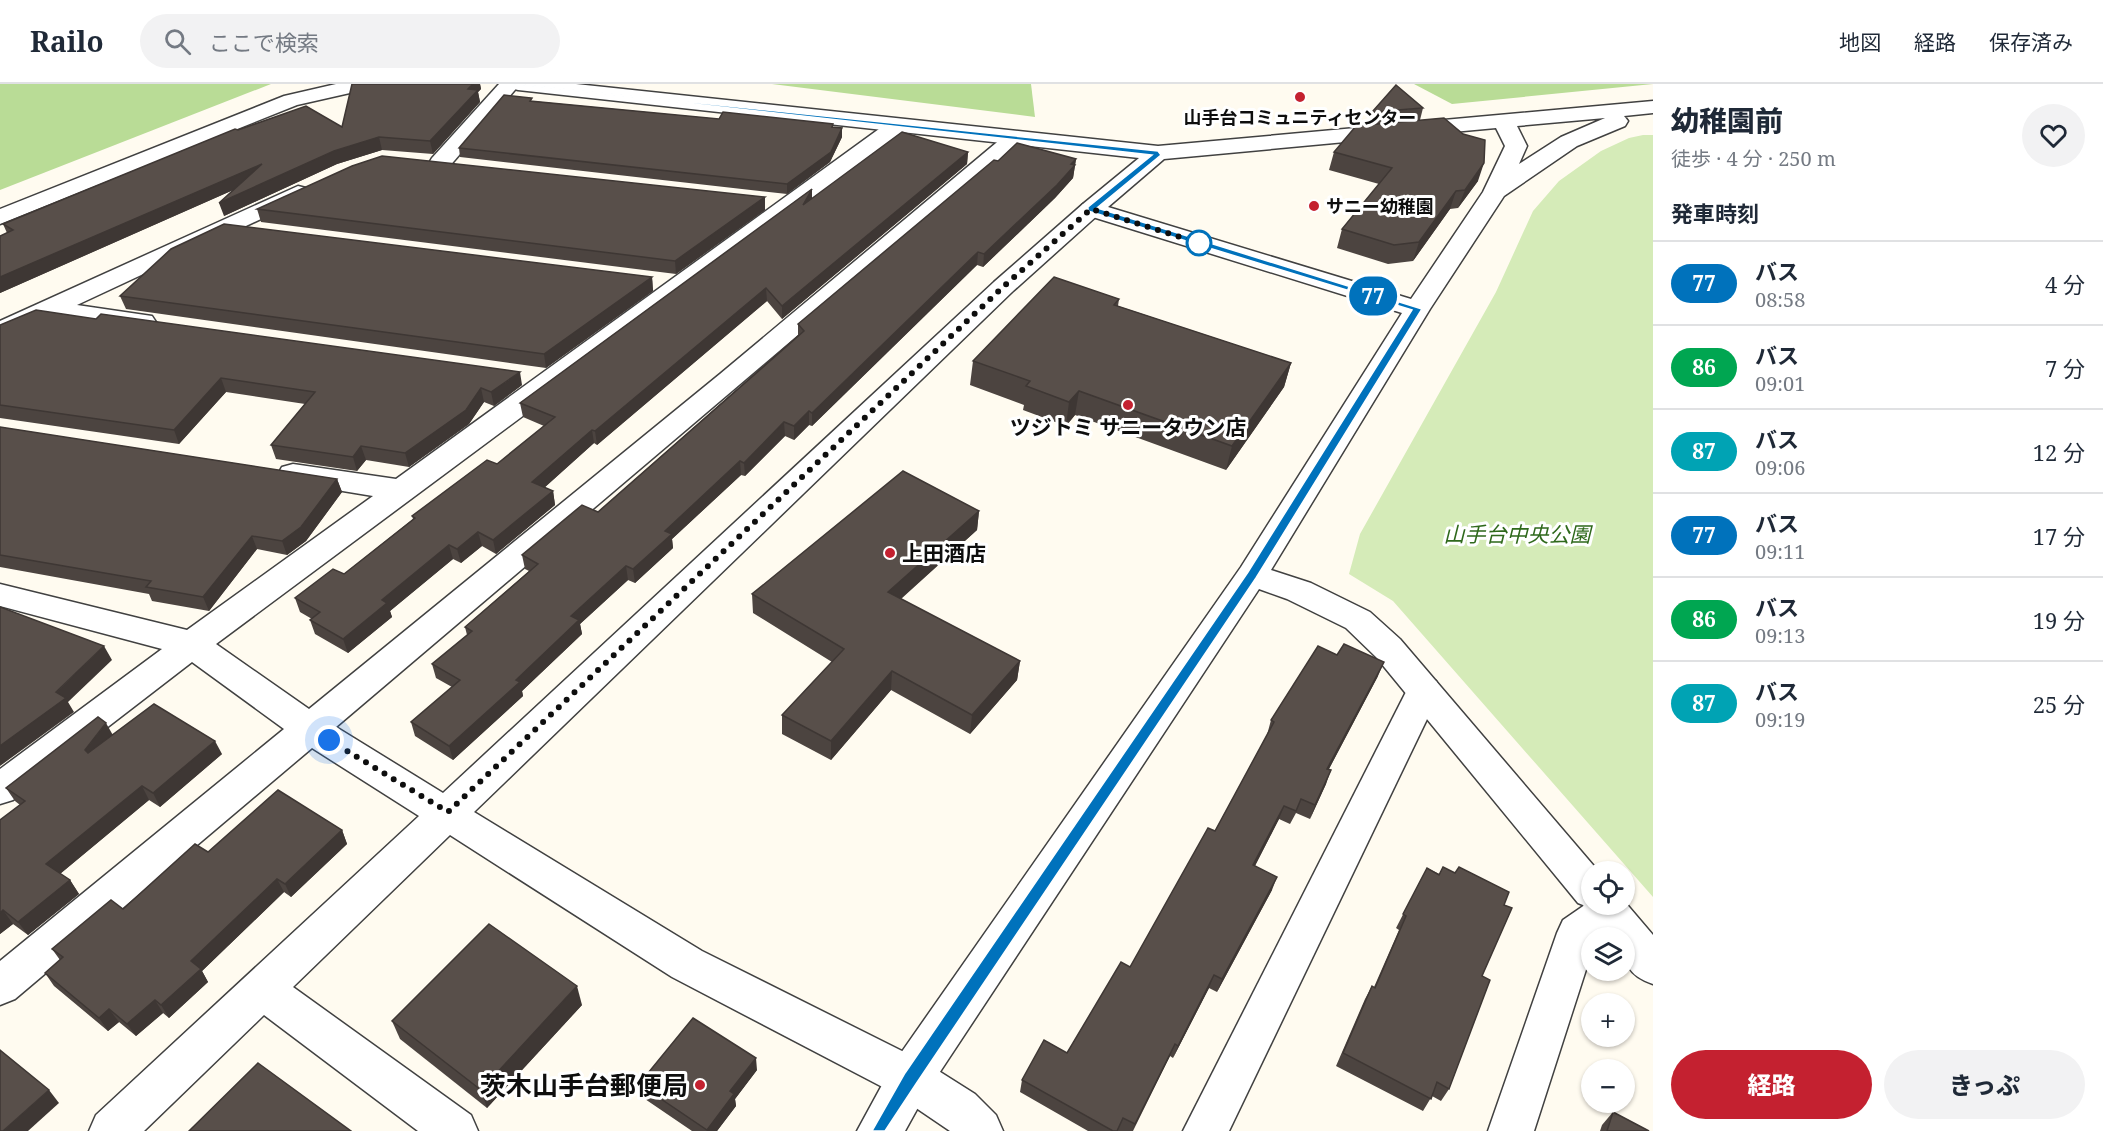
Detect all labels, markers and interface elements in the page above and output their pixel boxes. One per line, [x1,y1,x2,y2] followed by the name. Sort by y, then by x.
[140,14,560,68] search box
[30,22,104,60] text: Railo
[161,25,194,58] icon: search
[209,27,319,57] text: ここで検索
[1839,28,1881,56] text: 地図
[1914,28,1956,56] text: 経路
[1989,28,2073,56] text: 保存済み
[1293,90,1307,104] marker: 山手台コミュニティセンター
[1671,101,1783,139] text: 幼稚園前
[2022,104,2085,167] button: heart
[1184,105,1416,129] place label: 山手台コミュニティセンター
[1671,145,1836,172] text: 徒歩 · 4 分 · 250 m
[1326,194,1434,218] place label: サニー幼稚園
[1671,198,1759,228] text: 発車時刻
[1307,199,1321,213] marker: サニー幼稚園
[1186,230,1212,256] unlabelled marker
[1755,256,1799,286] text: バス
[1692,269,1716,297] text: 77
[2045,269,2085,299] text: 4 分
[1346,276,1400,316] line badge: 77
[1361,282,1385,310] text: 77
[1755,286,1805,313] text: 08:58
[1755,340,1799,370] text: バス
[1692,353,1716,381] text: 86
[2045,353,2085,383] text: 7 分
[1755,370,1805,397] text: 09:01
[1121,398,1135,412] marker: ツジトミ サニータウン店
[1010,413,1246,441] place label: ツジトミ サニータウン店
[1755,424,1799,454] text: バス
[1692,437,1716,465] text: 87
[2033,437,2085,467] text: 12 分
[1755,454,1805,481] text: 09:06
[1755,508,1799,538] text: バス
[1444,520,1593,548] park label: 山手台中央公園
[1692,521,1716,549] text: 77
[2033,521,2085,551] text: 17 分
[1755,538,1805,565] text: 09:11
[902,539,986,567] place label: 上田酒店
[883,546,897,560] marker: 上田酒店
[1755,592,1799,622] text: バス
[1692,605,1716,633] text: 86
[2033,605,2085,635] text: 19 分
[1755,622,1805,649] text: 09:13
[1755,676,1799,706] text: バス
[1692,689,1716,717] text: 87
[2033,689,2085,719] text: 25 分
[1755,706,1805,733] text: 09:19
[314,725,344,755] your location
[1581,861,1635,1113] map controls
[1581,861,1635,915] button: locate
[1581,927,1635,981] button: layers
[1581,993,1635,1047] button: +
[1671,1050,1872,1119] button: 経路
[1884,1050,2085,1119] button: きっぷ
[1581,1059,1635,1113] button: −
[480,1067,688,1103] place label: 茨木山手台郵便局
[693,1078,707,1092] marker: 茨木山手台郵便局

